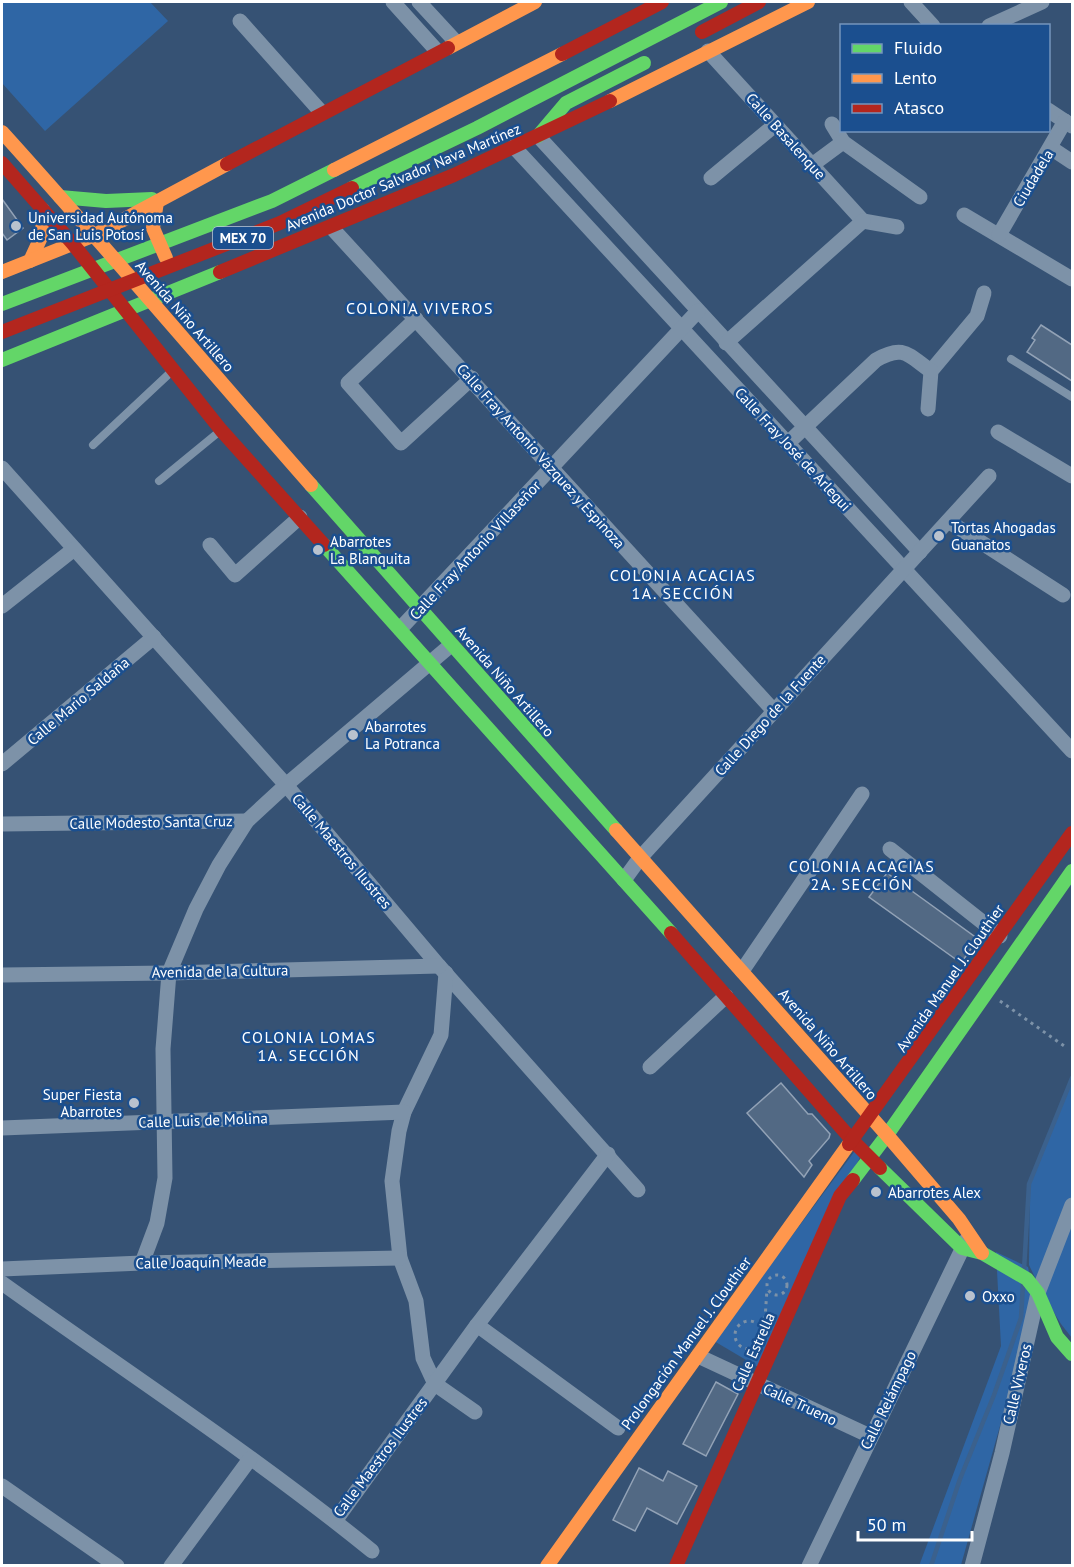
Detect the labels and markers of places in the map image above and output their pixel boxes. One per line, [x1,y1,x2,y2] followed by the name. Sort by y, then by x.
[28,208,173,244] place label: Universidad Autónoma de San Luis Potosí
[9,219,23,233] marker: Universidad Autónoma de San Luis Potosí
[951,518,1056,554] place label: Tortas Ahogadas Guanatos
[932,529,946,543] marker: Tortas Ahogadas Guanatos
[330,532,410,568] place label: Abarrotes La Blanquita
[311,543,325,557] marker: Abarrotes La Blanquita
[365,717,440,753] place label: Abarrotes La Potranca
[346,728,360,742] marker: Abarrotes La Potranca
[43,1085,122,1121] place label: Super Fiesta Abarrotes
[127,1096,141,1110] marker: Super Fiesta Abarrotes
[888,1183,981,1202] place label: Abarrotes Alex
[869,1185,883,1199] marker: Abarrotes Alex
[982,1287,1015,1306] place label: Oxxo
[963,1289,977,1303] marker: Oxxo

